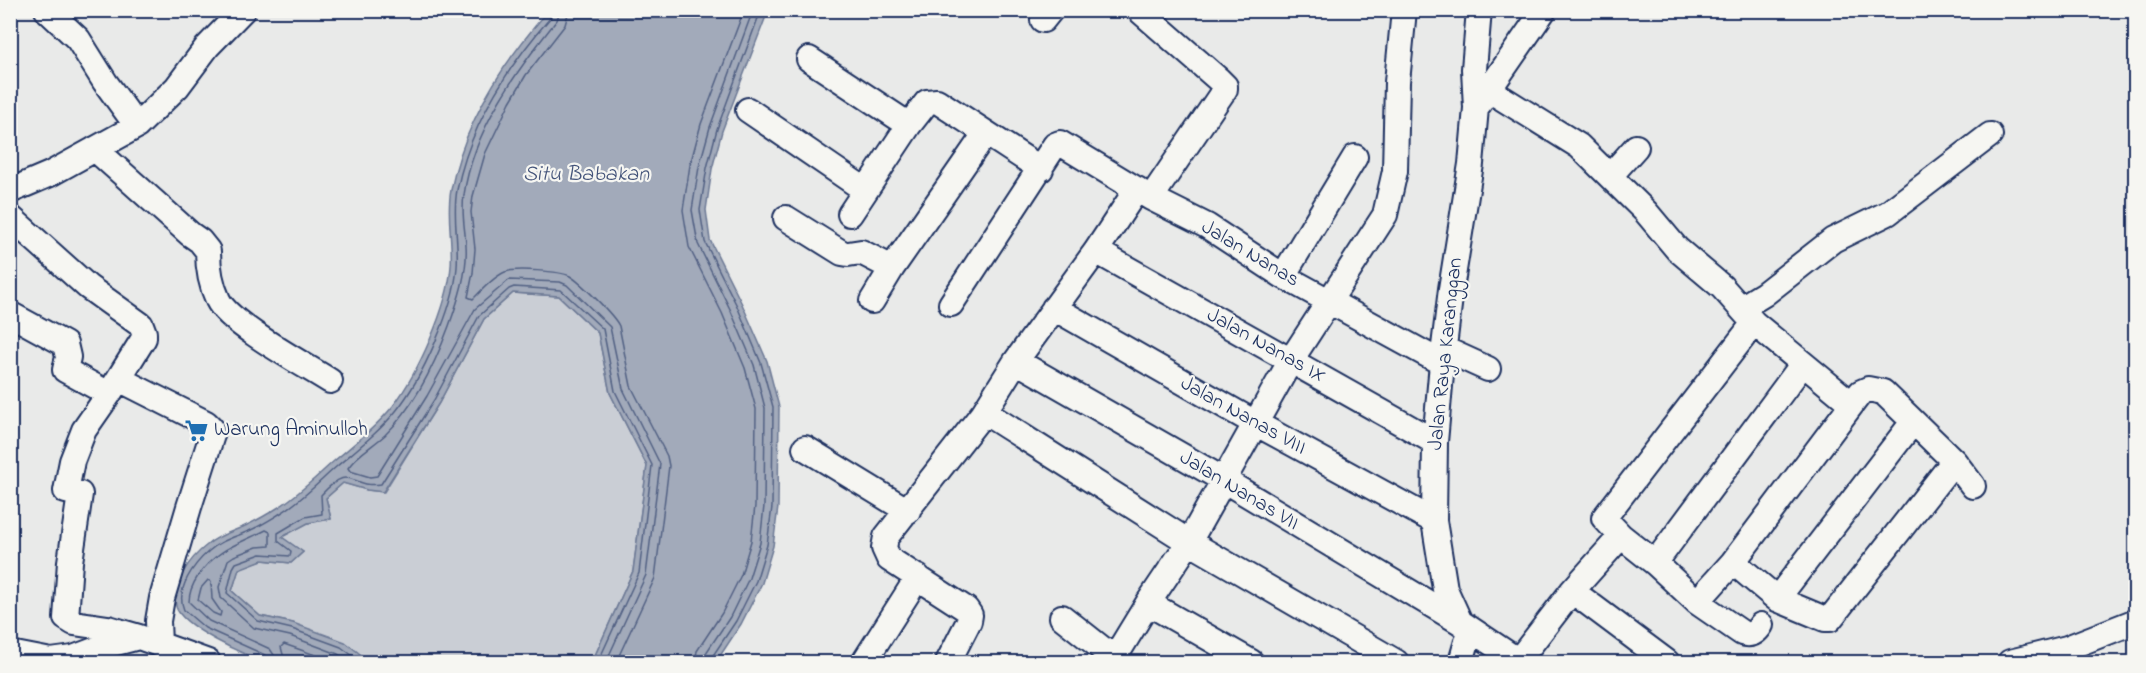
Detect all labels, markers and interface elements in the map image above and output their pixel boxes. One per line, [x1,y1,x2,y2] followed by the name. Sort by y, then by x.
[523,159,650,191] water label: Situ Babakan
[1195,213,1305,295] street label: Jalan Nanas
[1421,256,1473,452] street label: Jalan Raya Karanggan
[1201,301,1331,391] street label: Jalan Nanas IX
[1175,369,1311,463] street label: Jalan Nanas VIII
[214,415,368,447] place label: Warung Aminulloh
[183,417,209,443] supermarket icon: Warung Aminulloh
[1173,443,1305,539] street label: Jalan Nanas VII

